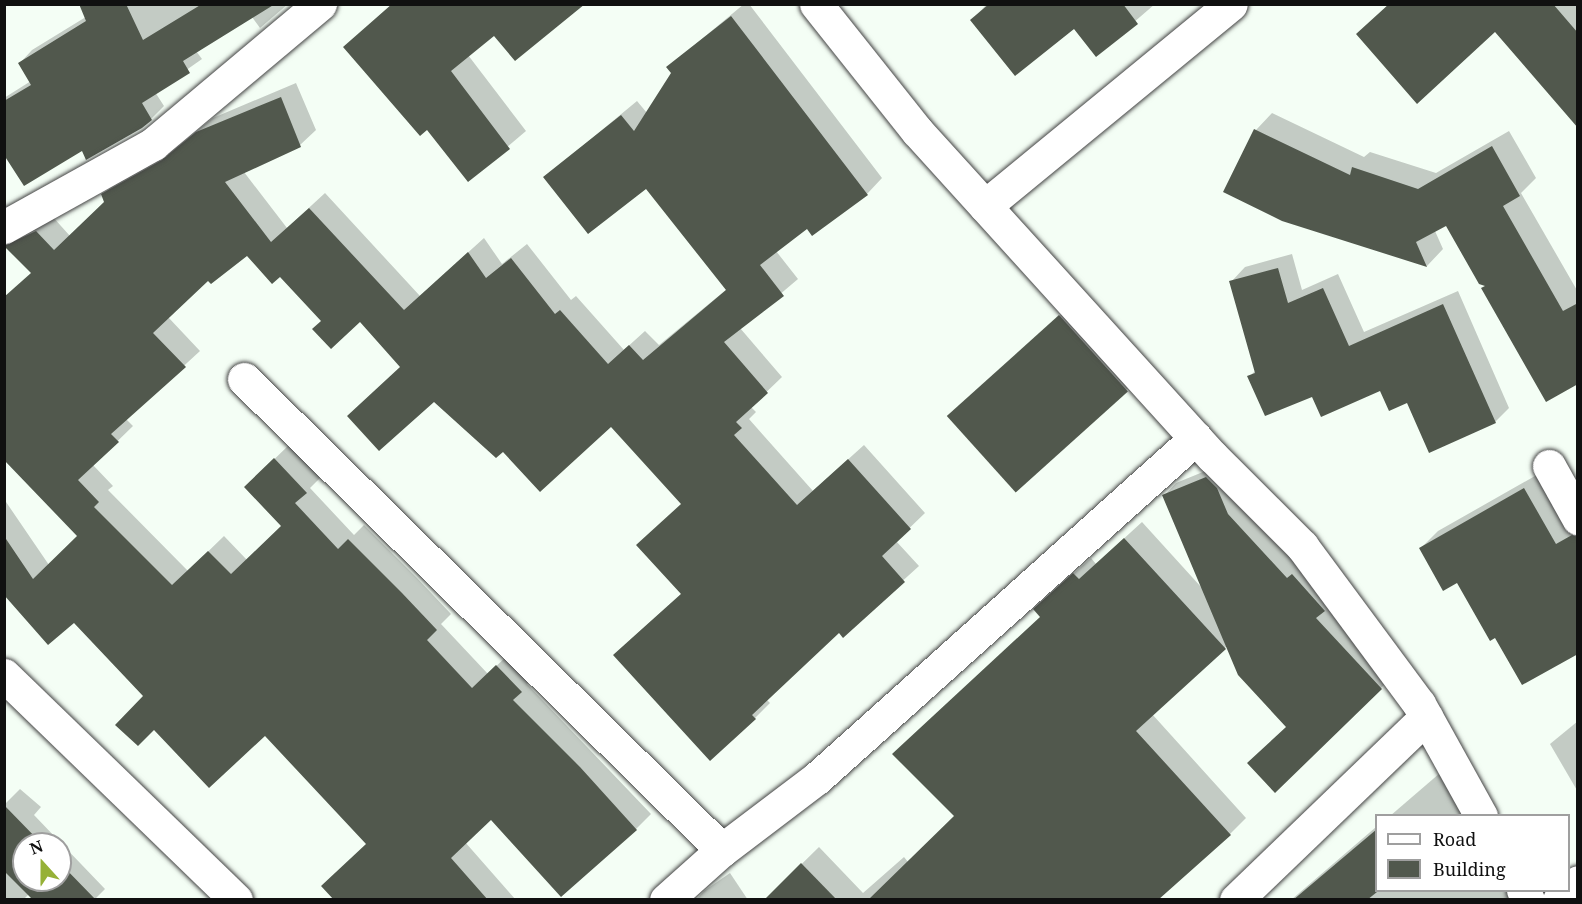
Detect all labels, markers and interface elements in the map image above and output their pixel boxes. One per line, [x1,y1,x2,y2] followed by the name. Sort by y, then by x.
[1375,814,1570,892] legend
[1433,827,1476,851] text: Road
[12,832,72,892] north arrow
[26,835,46,860] text: N
[1433,857,1506,881] text: Building

